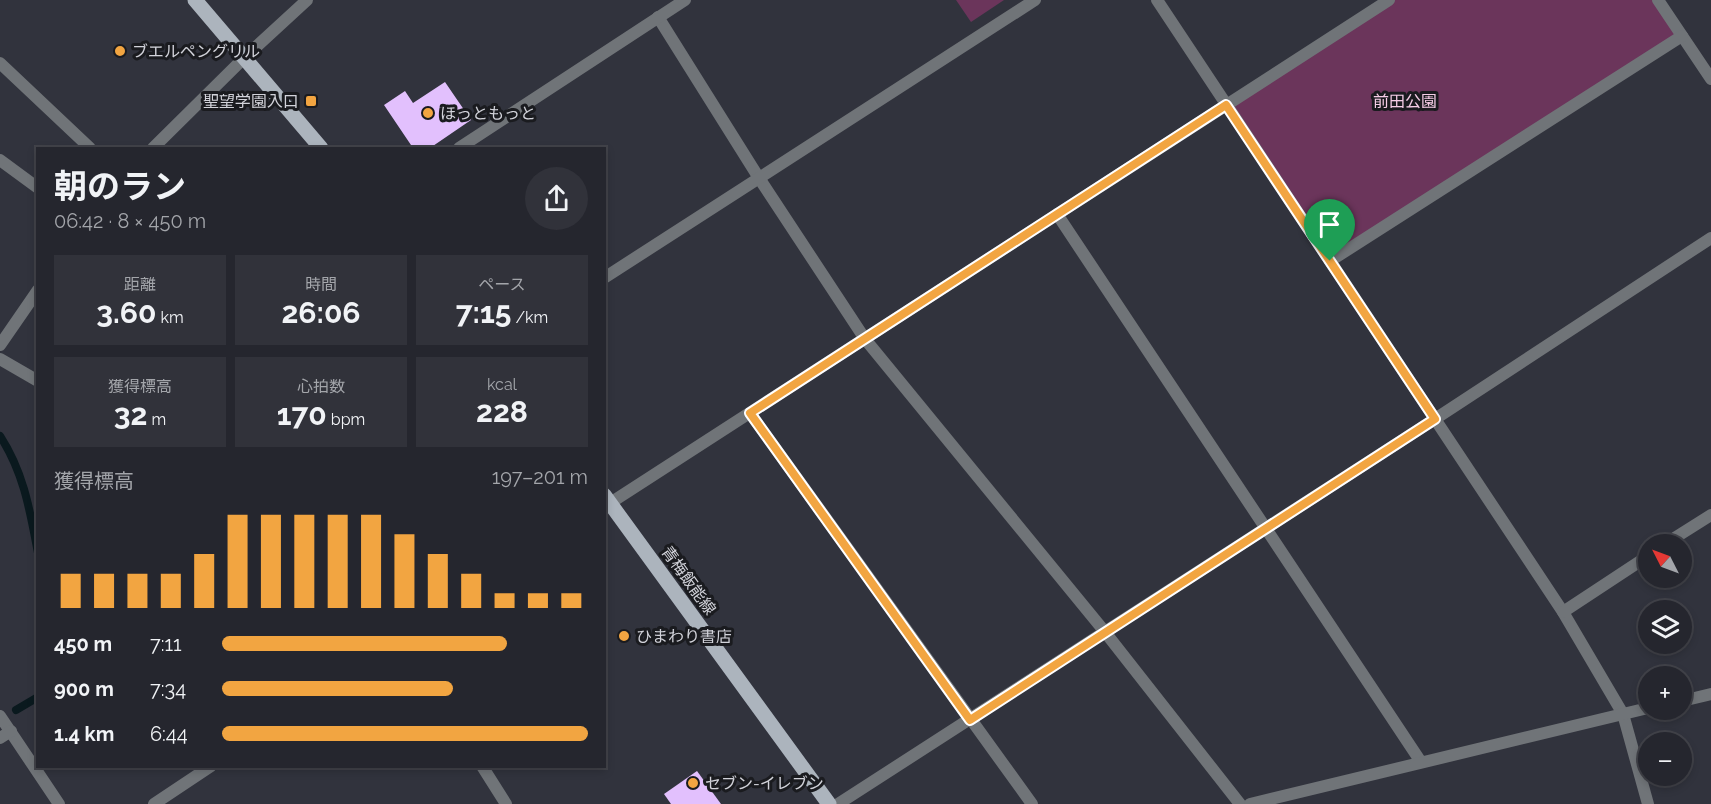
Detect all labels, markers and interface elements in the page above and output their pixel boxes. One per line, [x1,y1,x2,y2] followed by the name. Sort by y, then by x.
[132,42,260,61] place label: ブエルペングリル
[113,44,127,58] marker: ブエルペングリル
[203,92,299,111] place label: 聖望学園入口
[1373,92,1437,111] park label: 前田公園
[304,94,318,108] marker: 聖望学園入口
[440,104,536,123] place label: ほっともっと
[421,106,435,120] marker: ほっともっと
[54,167,186,206] text: 朝のラン
[525,167,588,230] button: share
[1304,199,1355,261] pin
[1313,208,1346,241] icon: arrive
[54,209,206,233] text: 06:42 · 8 × 450 m
[124,275,156,294] text: 距離
[305,275,337,294] text: 時間
[478,275,526,294] text: ペース
[96,295,156,330] text: 3.60
[281,295,361,330] text: 26:06
[456,295,511,330] text: 7:15
[156,308,184,327] text: km
[511,308,548,327] text: /km
[487,375,517,394] text: kcal
[108,377,172,396] text: 獲得標高
[297,377,345,396] text: 心拍数
[476,394,528,429] text: 228
[114,397,147,432] text: 32
[277,397,327,432] text: 170
[147,410,166,429] text: m
[327,410,365,429] text: bpm
[492,465,588,489] text: 197–201 m
[54,469,134,493] text: 獲得標高
[1638,534,1692,588] north arrow
[1638,534,1692,786] map controls
[657,542,720,618] street label: 青梅飯能線
[1638,600,1692,654] button: layers
[636,627,732,646] place label: ひまわり書店
[617,629,631,643] marker: ひまわり書店
[54,632,112,656] text: 450 m
[150,632,182,656] text: 7:11
[1638,666,1692,720] button: +
[54,677,114,701] text: 900 m
[150,677,186,701] text: 7:34
[54,722,114,746] text: 1.4 km
[150,722,188,746] text: 6:44
[1638,732,1692,786] button: −
[705,774,824,793] place label: セブン-イレブン
[686,776,700,790] marker: セブン-イレブン

